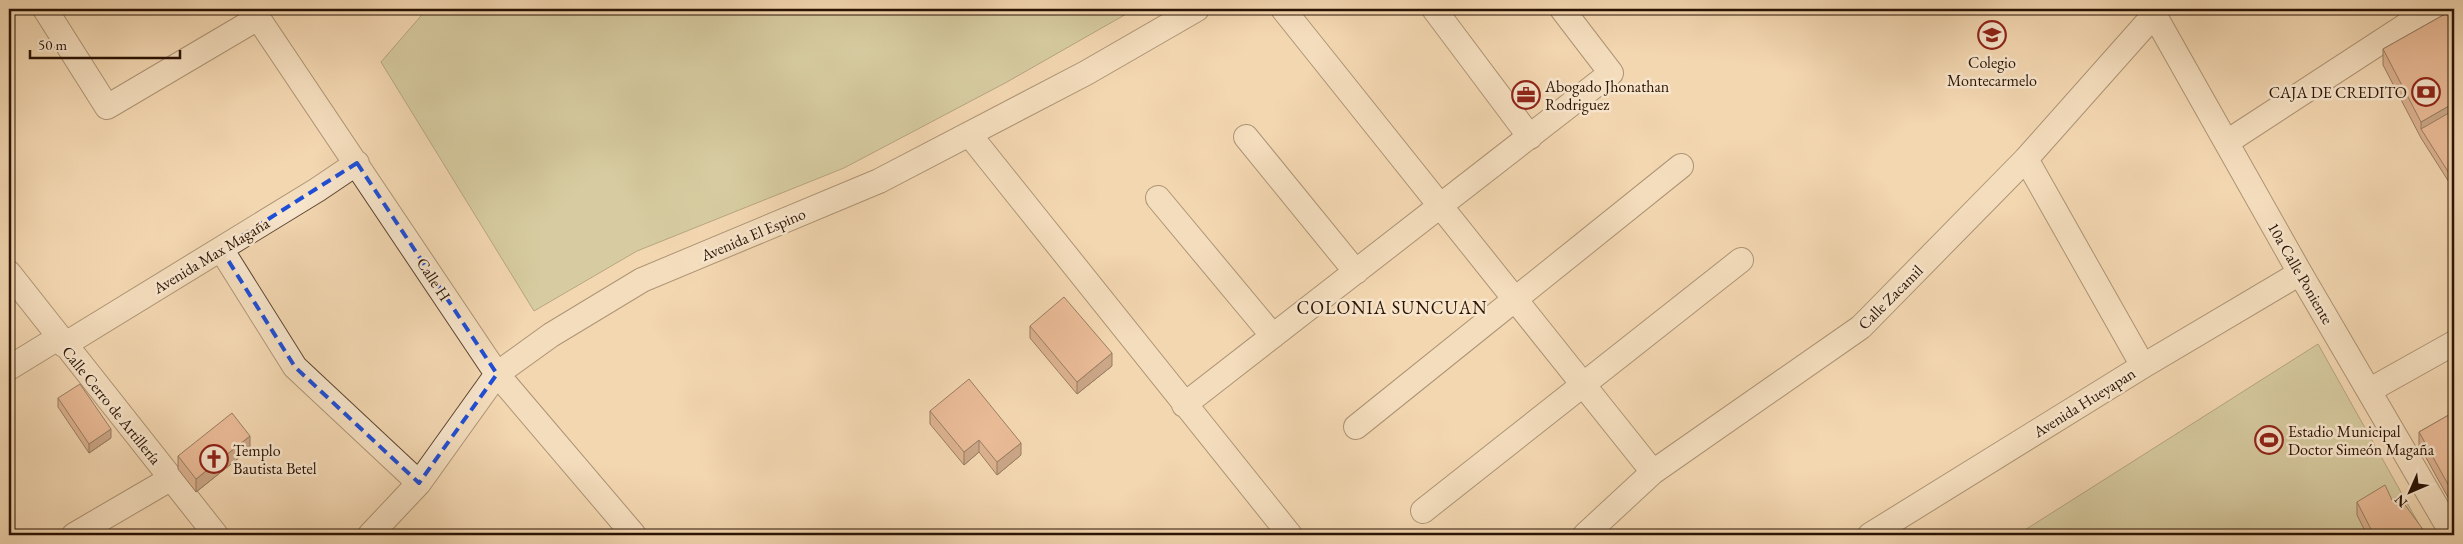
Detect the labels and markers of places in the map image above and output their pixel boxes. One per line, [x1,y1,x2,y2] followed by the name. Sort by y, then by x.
[1977,20,2007,50] school or university icon: Colegio Montecarmelo
[1947,52,2037,91] place label: Colegio Montecarmelo
[1544,76,1670,115] place label: Abogado Jhonathan Rodriguez
[2411,77,2441,107] bank icon: CAJA DE CREDITO
[1511,80,1541,110] office icon: Abogado Jhonathan Rodriguez
[2269,82,2407,103] place label: CAJA DE CREDITO
[2288,421,2435,460] place label: Estadio Municipal Doctor Simeón Magaña
[2254,425,2284,455] sports icon: Estadio Municipal Doctor Simeón Magaña
[233,440,317,479] place label: Templo Bautista Betel
[199,444,229,474] church icon: Templo Bautista Betel

